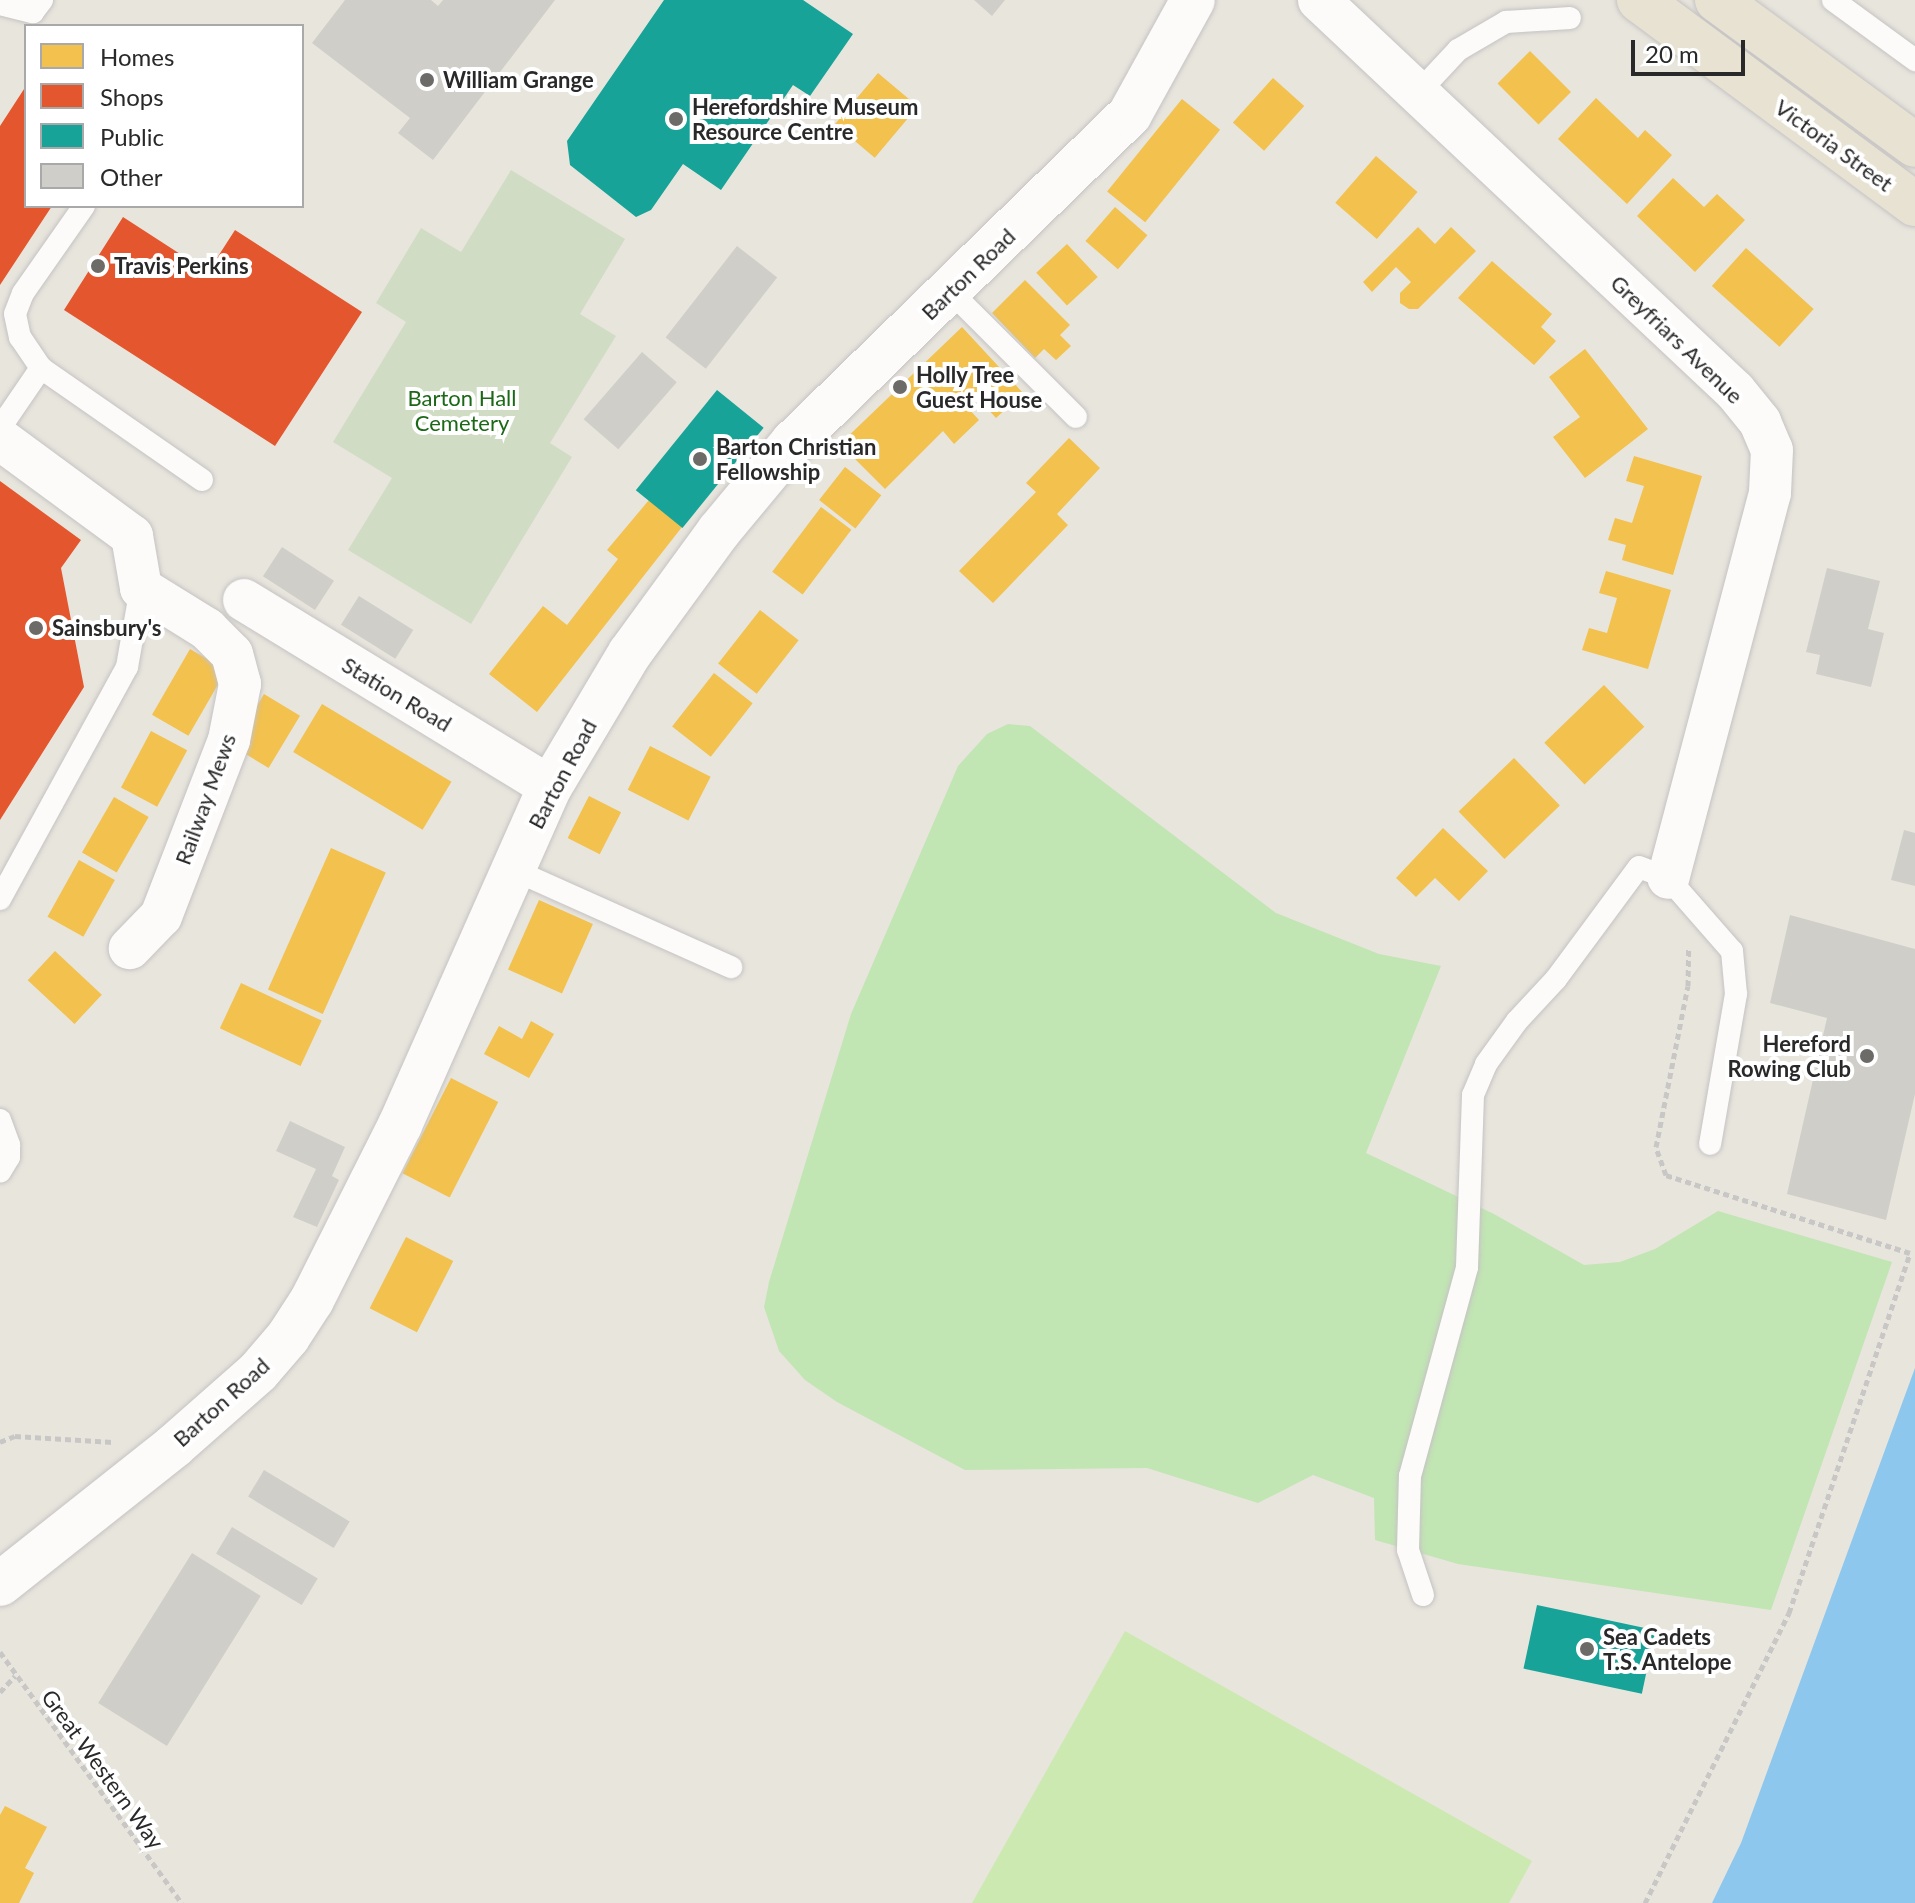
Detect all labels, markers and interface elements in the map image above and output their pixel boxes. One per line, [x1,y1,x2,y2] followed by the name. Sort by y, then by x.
[24,24,304,208] legend
[1635,24,1749,74] scale bar
[1645,39,1699,68] text: 20 m
[100,42,174,71] text: Homes
[443,67,594,93] place label: William Grange
[418,71,436,89] marker: William Grange
[100,82,164,111] text: Shops
[692,93,918,144] place label: Herefordshire Museum Resource Centre
[1770,94,1898,196] street label: Victoria Street
[667,110,685,128] marker: Herefordshire Museum Resource Centre
[100,122,164,151] text: Public
[100,162,163,191] text: Other
[916,223,1020,325] street label: Barton Road
[114,253,249,279] place label: Travis Perkins
[89,257,107,275] marker: Travis Perkins
[1605,269,1749,409] street label: Greyfriars Avenue
[916,361,1042,412] place label: Holly Tree Guest House
[891,378,909,396] marker: Holly Tree Guest House
[408,384,516,436] park label: Barton Hall Cemetery
[716,433,876,484] place label: Barton Christian Fellowship
[691,450,709,468] marker: Barton Christian Fellowship
[52,615,162,641] place label: Sainsbury's
[27,619,45,637] marker: Sainsbury's
[338,651,456,737] street label: Station Road
[522,715,602,833] street label: Barton Road
[169,730,241,868] street label: Railway Mews
[1728,1030,1851,1082] place label: Hereford Rowing Club
[1858,1047,1876,1065] marker: Hereford Rowing Club
[168,1352,274,1452] street label: Barton Road
[1603,1623,1732,1674] place label: Sea Cadets T.S. Antelope
[1578,1640,1596,1658] marker: Sea Cadets T.S. Antelope
[36,1684,170,1854] street label: Great Western Way

